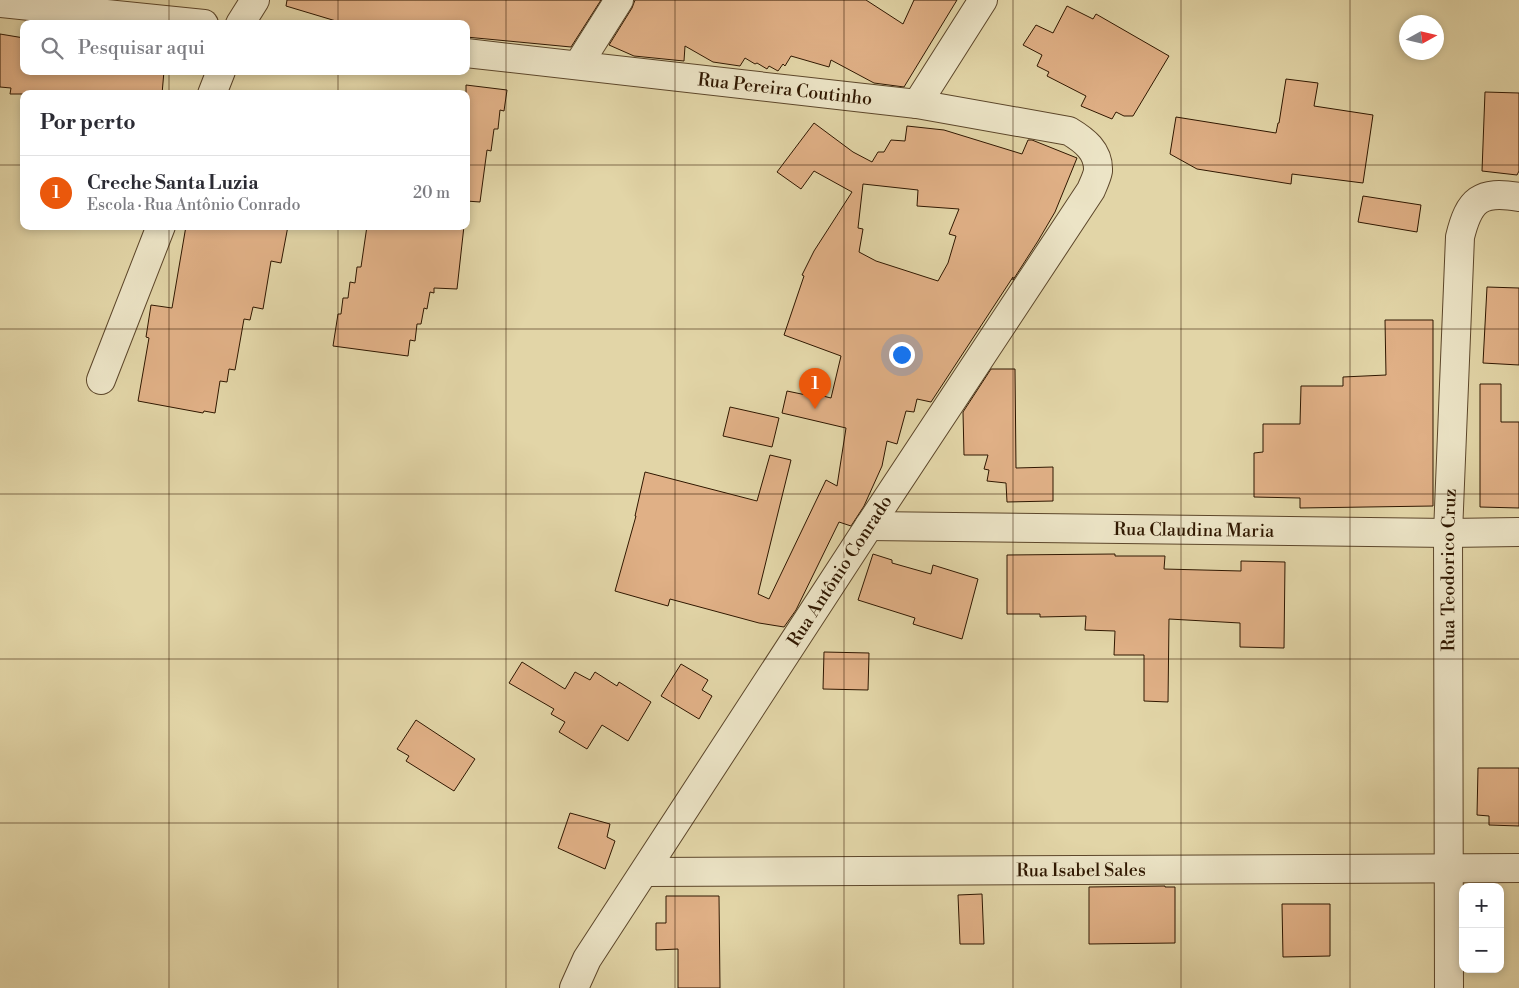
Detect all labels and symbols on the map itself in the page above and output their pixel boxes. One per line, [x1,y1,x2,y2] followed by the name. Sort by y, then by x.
[1399,15,1444,60] north arrow
[696,68,874,110] street label: Rua Pereira Coutinho
[889,342,915,368] your location
[799,368,831,409] pin: 1
[1436,488,1461,651] street label: Rua Teodorico Cruz
[783,491,897,651] street label: Rua Antônio Conrado
[1114,517,1275,542] street label: Rua Claudina Maria
[1016,858,1146,882] street label: Rua Isabel Sales

